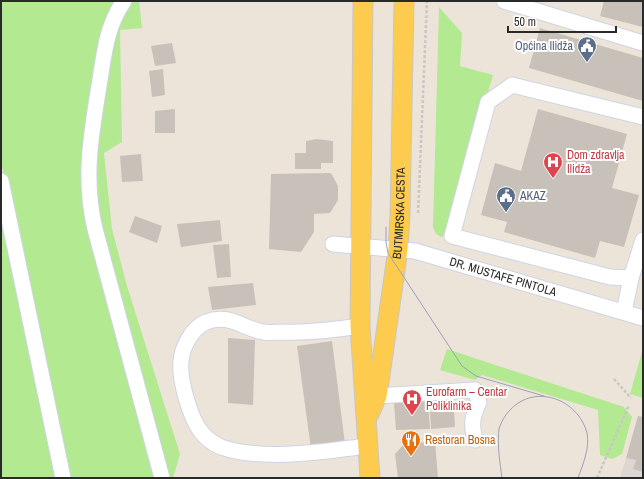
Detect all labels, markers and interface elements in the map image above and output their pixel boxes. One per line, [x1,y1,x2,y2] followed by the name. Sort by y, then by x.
[508,8,616,34] scale bar
[514,14,536,30] text: 50 m
[576,35,598,63] public building icon: Općina Ilidža
[515,38,574,54] place label: Općina Ilidža
[567,147,625,177] place label: Dom zdravlja Ilidža
[542,151,564,179] hospital icon: Dom zdravlja Ilidža
[389,167,409,260] street label: BUTMIRSKA CESTA
[495,185,517,213] public building icon: AKAZ
[519,188,546,204] place label: AKAZ
[448,254,559,300] street label: DR. MUSTAFE PINTOLA
[426,384,508,414] place label: Eurofarm – Centar Poliklinika
[401,388,423,416] hospital icon: Eurofarm – Centar Poliklinika
[400,429,422,457] restaurant icon: Restoran Bosna
[425,432,496,448] place label: Restoran Bosna

